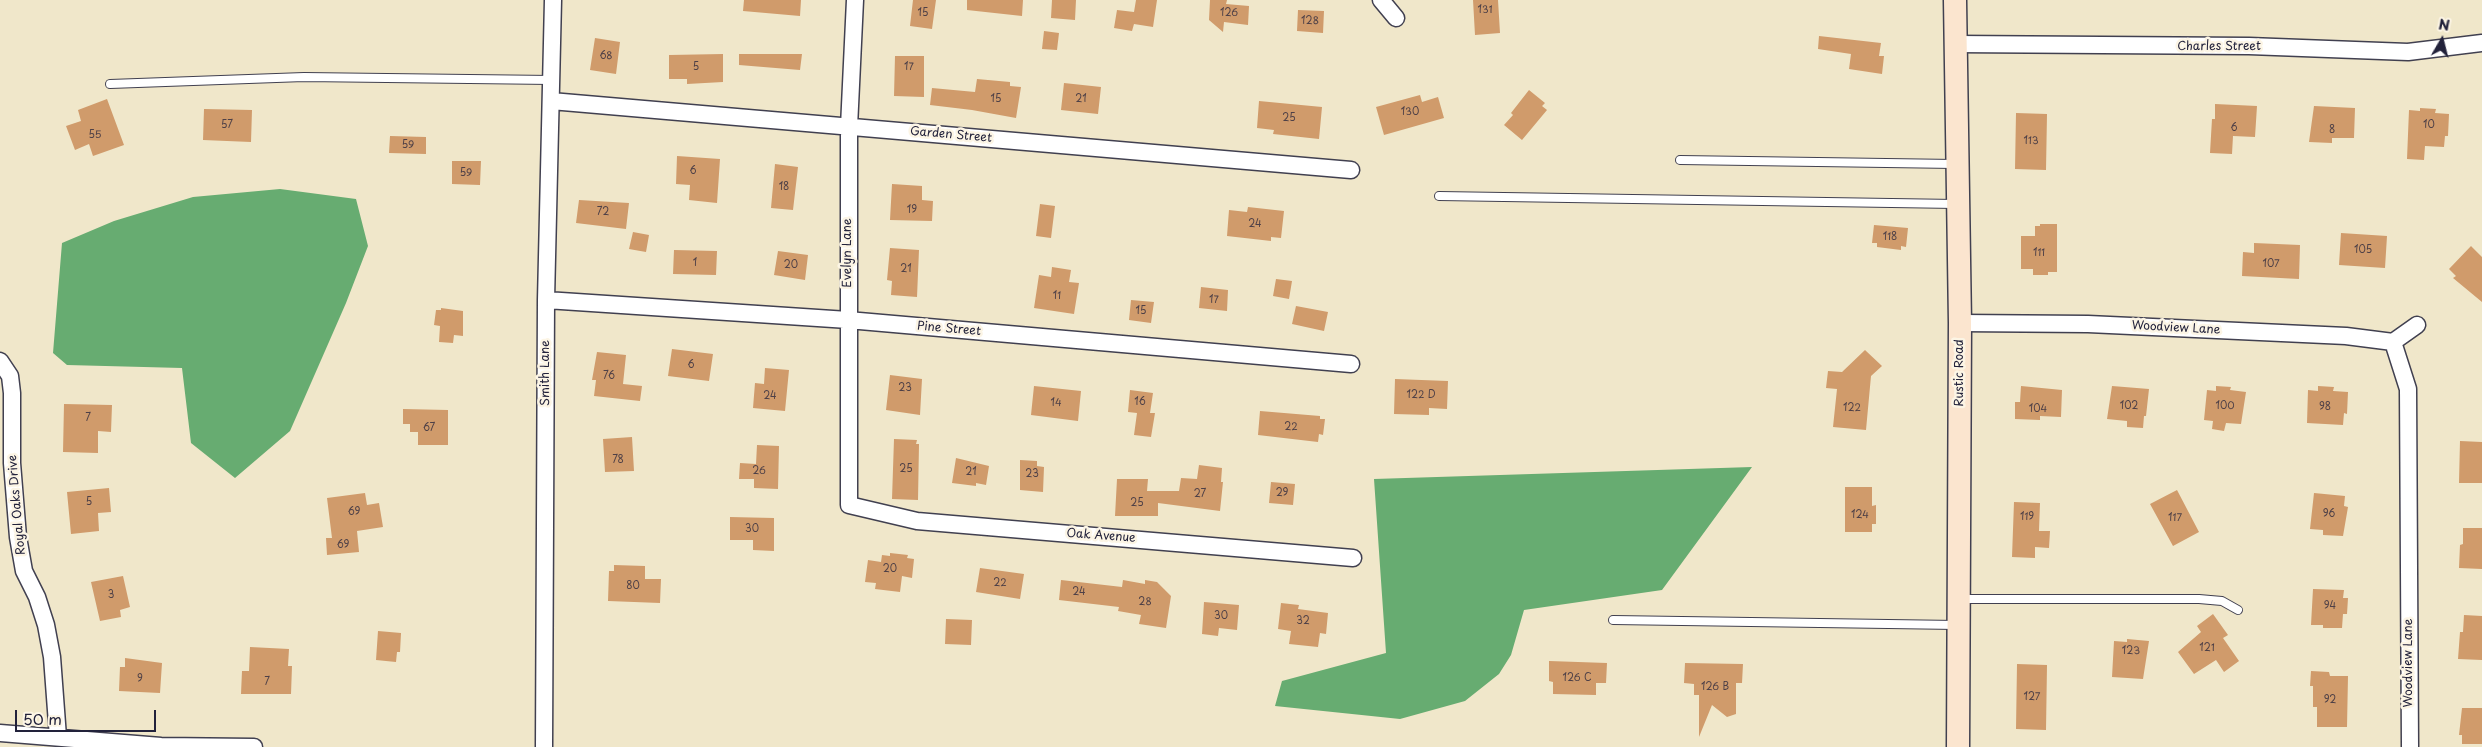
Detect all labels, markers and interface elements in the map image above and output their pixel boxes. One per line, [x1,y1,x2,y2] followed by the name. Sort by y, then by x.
[1478,4,1492,16] house number: 131
[918,7,928,19] house number: 15
[1220,7,1238,19] house number: 126
[2437,13,2451,36] text: N
[1301,15,1319,27] house number: 128
[2417,15,2467,65] north arrow
[2177,40,2261,54] street label: Charles Street
[599,50,613,62] house number: 68
[693,61,699,73] house number: 5
[904,61,914,73] house number: 17
[991,93,1001,105] house number: 15
[1075,93,1087,105] house number: 21
[1401,106,1419,118] house number: 130
[1282,112,1296,124] house number: 25
[221,119,233,131] house number: 57
[2423,119,2435,131] house number: 10
[2230,122,2238,134] house number: 6
[909,124,993,146] street label: Garden Street
[2329,124,2335,136] house number: 8
[89,129,101,141] house number: 55
[2023,135,2039,147] house number: 113
[402,139,414,151] house number: 59
[689,165,697,177] house number: 6
[460,167,472,179] house number: 59
[779,181,789,193] house number: 18
[907,204,917,216] house number: 19
[597,206,609,218] house number: 72
[841,218,855,288] street label: Evelyn Lane
[1248,218,1262,230] house number: 24
[1883,231,1897,243] house number: 118
[2354,244,2372,256] house number: 105
[2033,247,2045,259] house number: 111
[693,257,697,269] house number: 1
[2262,258,2280,270] house number: 107
[784,259,798,271] house number: 20
[900,263,912,275] house number: 21
[1053,290,1061,302] house number: 11
[1209,294,1219,306] house number: 17
[1136,305,1146,317] house number: 15
[2131,318,2221,338] street label: Woodview Lane
[916,319,982,339] street label: Pine Street
[1953,339,1967,407] street label: Rustic Road
[539,340,553,406] street label: Smith Lane
[687,359,695,371] house number: 6
[603,370,615,382] house number: 76
[898,382,912,394] house number: 23
[1406,389,1436,401] house number: 122 D
[763,390,777,402] house number: 24
[1134,396,1146,408] house number: 16
[1050,397,1062,409] house number: 14
[2120,400,2138,412] house number: 102
[2215,400,2235,412] house number: 100
[2319,401,2331,413] house number: 98
[1843,402,1861,414] house number: 122
[2029,403,2047,415] house number: 104
[85,412,91,424] house number: 7
[1284,421,1298,433] house number: 22
[423,422,435,434] house number: 67
[5,454,29,556] street label: Royal Oaks Drive
[612,454,624,466] house number: 78
[899,463,913,475] house number: 25
[752,465,766,477] house number: 26
[965,466,977,478] house number: 21
[1025,468,1039,480] house number: 23
[1276,487,1288,499] house number: 29
[1194,488,1206,500] house number: 27
[86,496,92,508] house number: 5
[1130,497,1144,509] house number: 25
[348,506,360,518] house number: 69
[2323,508,2335,520] house number: 96
[1851,509,1869,521] house number: 124
[2020,511,2034,523] house number: 119
[2168,512,2182,524] house number: 117
[745,523,759,535] house number: 30
[1066,526,1136,546] street label: Oak Avenue
[337,539,349,551] house number: 69
[883,563,897,575] house number: 20
[993,577,1007,589] house number: 22
[626,580,640,592] house number: 80
[1072,586,1086,598] house number: 24
[108,589,114,601] house number: 3
[1138,596,1152,608] house number: 28
[2324,600,2336,612] house number: 94
[1214,610,1228,622] house number: 30
[1296,615,1310,627] house number: 32
[2402,619,2416,707] street label: Woodview Lane
[2199,642,2215,654] house number: 121
[2122,645,2140,657] house number: 123
[1562,672,1592,684] house number: 126 C
[137,673,143,685] house number: 9
[264,676,270,688] house number: 7
[1701,681,1729,693] house number: 126 B
[2024,691,2040,703] house number: 127
[2324,694,2336,706] house number: 92
[18,700,159,732] scale bar
[23,707,62,730] text: 50 m

